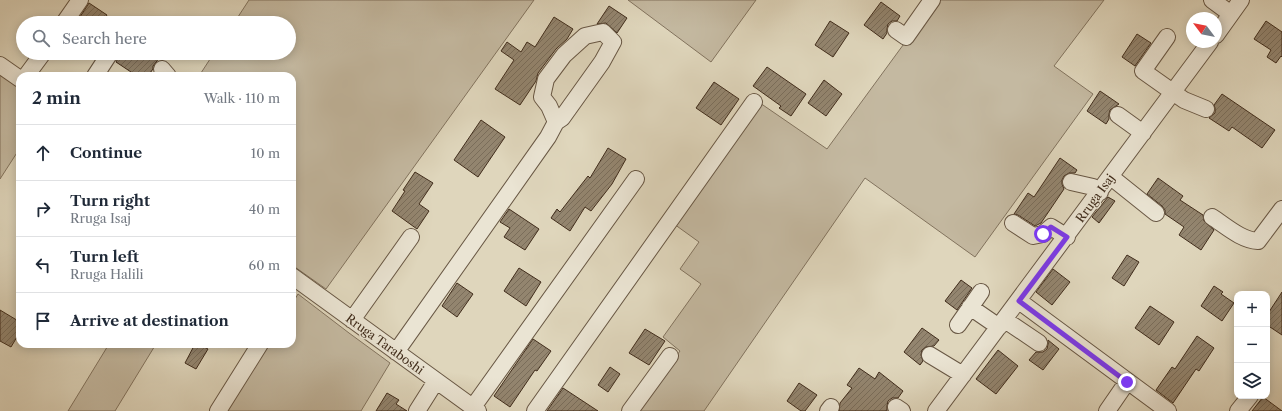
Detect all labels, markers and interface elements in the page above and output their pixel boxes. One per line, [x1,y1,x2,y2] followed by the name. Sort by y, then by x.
[1186,12,1222,48] north arrow
[16,16,296,60] search box
[30,27,52,49] icon: search
[62,29,147,48] text: Search here
[32,88,81,108] text: 2 min
[204,90,280,106] text: Walk · 110 m
[32,142,54,164] icon: ahead
[70,143,142,162] text: Continue
[251,145,280,161] text: 10 m
[1072,171,1118,225] street label: Rruga Isaj
[70,191,150,210] text: Turn right
[32,198,54,220] icon: right
[249,201,280,217] text: 40 m
[70,210,131,226] text: Rruga Isaj
[1034,225,1052,243] route start
[70,247,139,266] text: Turn left
[32,254,54,276] icon: left
[249,257,280,273] text: 60 m
[70,266,144,282] text: Rruga Halili
[1234,291,1270,399] map controls
[1234,291,1270,327] button: +
[32,310,54,332] icon: arrive
[70,311,229,330] text: Arrive at destination
[343,311,427,378] street label: Rruga Taraboshi
[1234,327,1270,363] button: −
[1234,363,1270,399] button: layers
[1118,373,1136,391] route end

